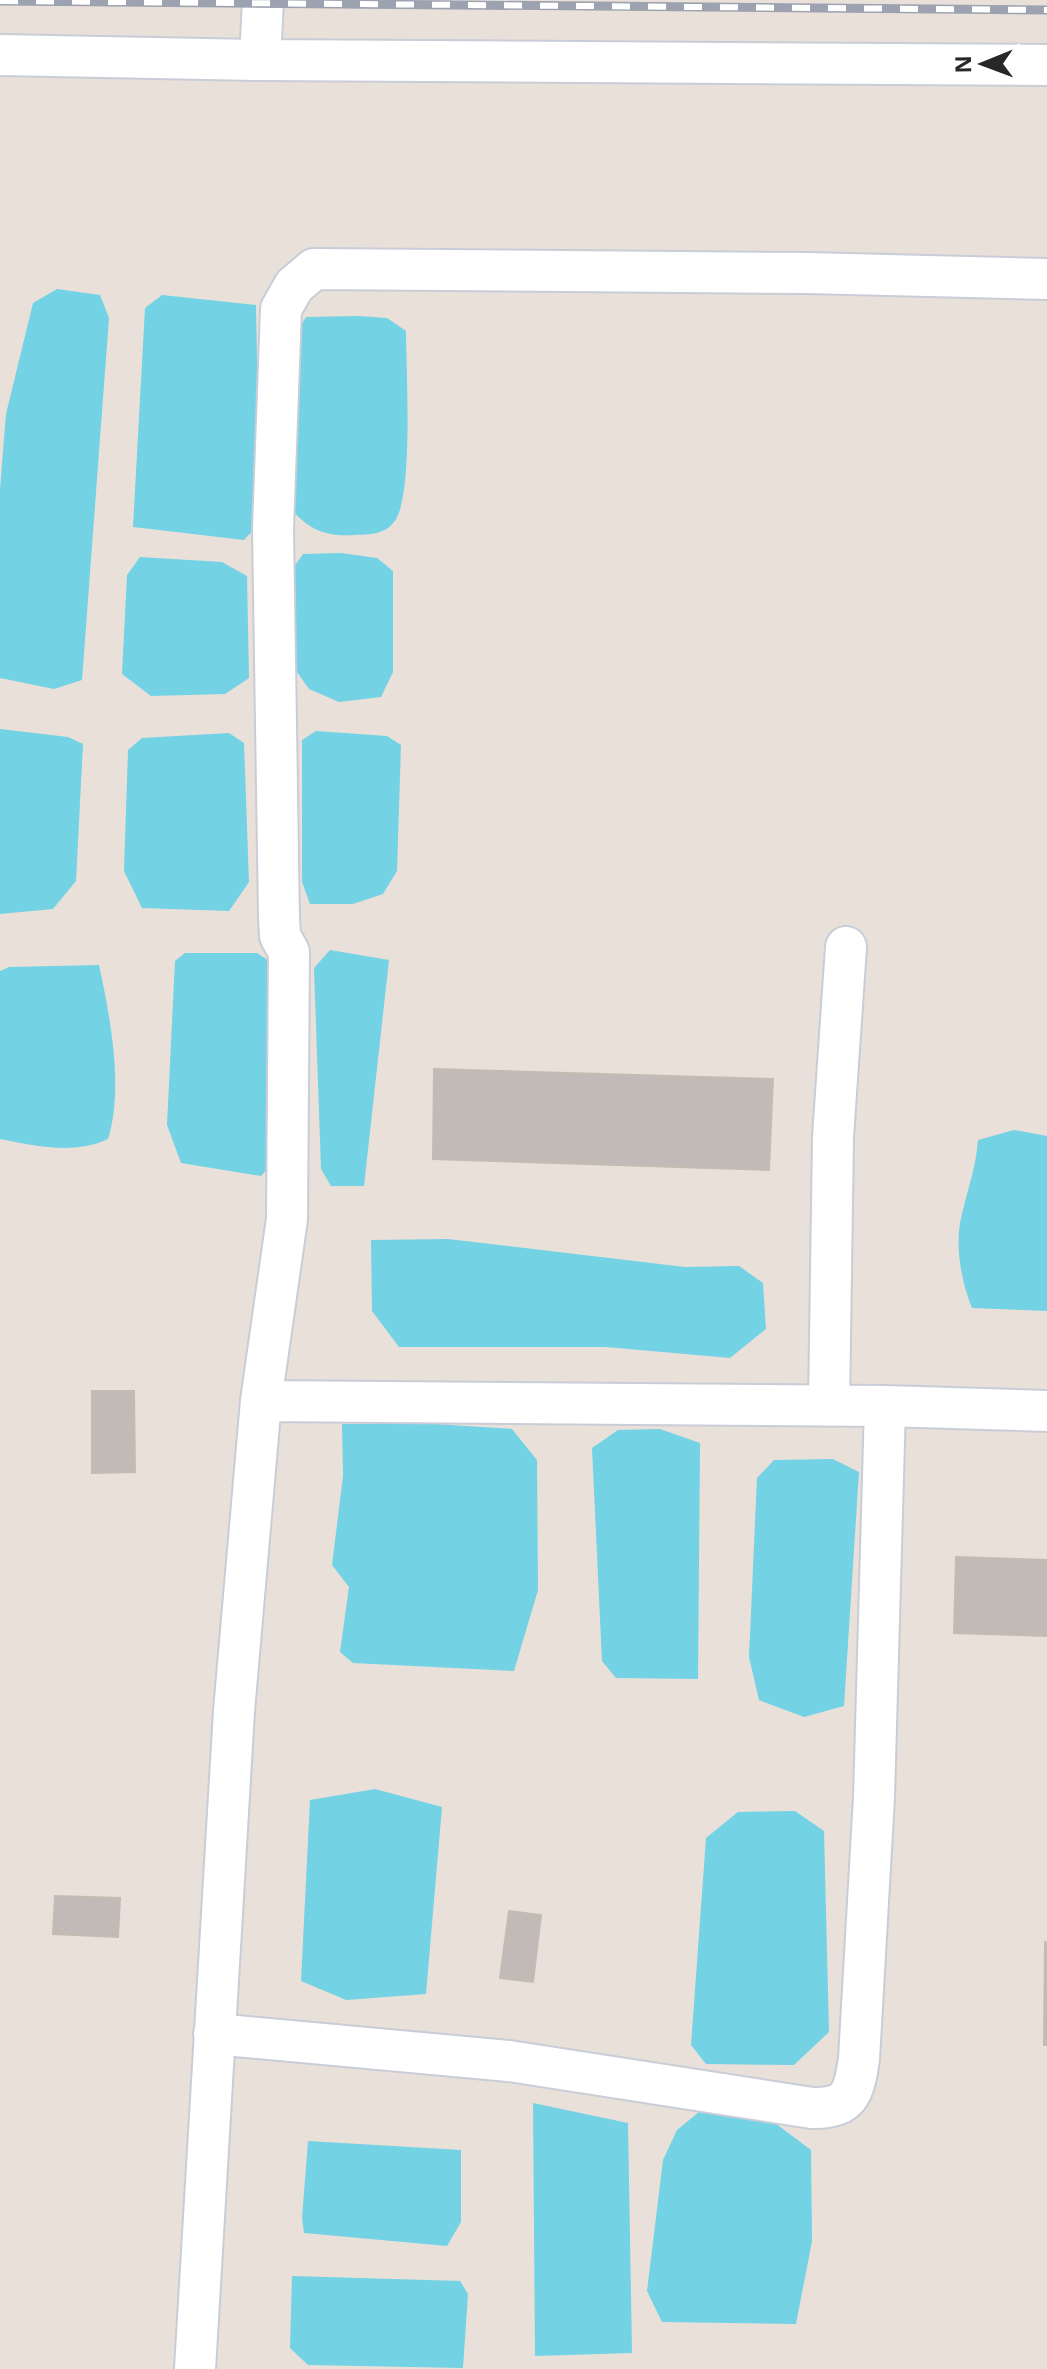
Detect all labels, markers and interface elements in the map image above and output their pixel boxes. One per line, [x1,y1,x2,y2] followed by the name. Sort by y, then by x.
[943,24,1023,104] north arrow
[947,55,977,74] text: N

